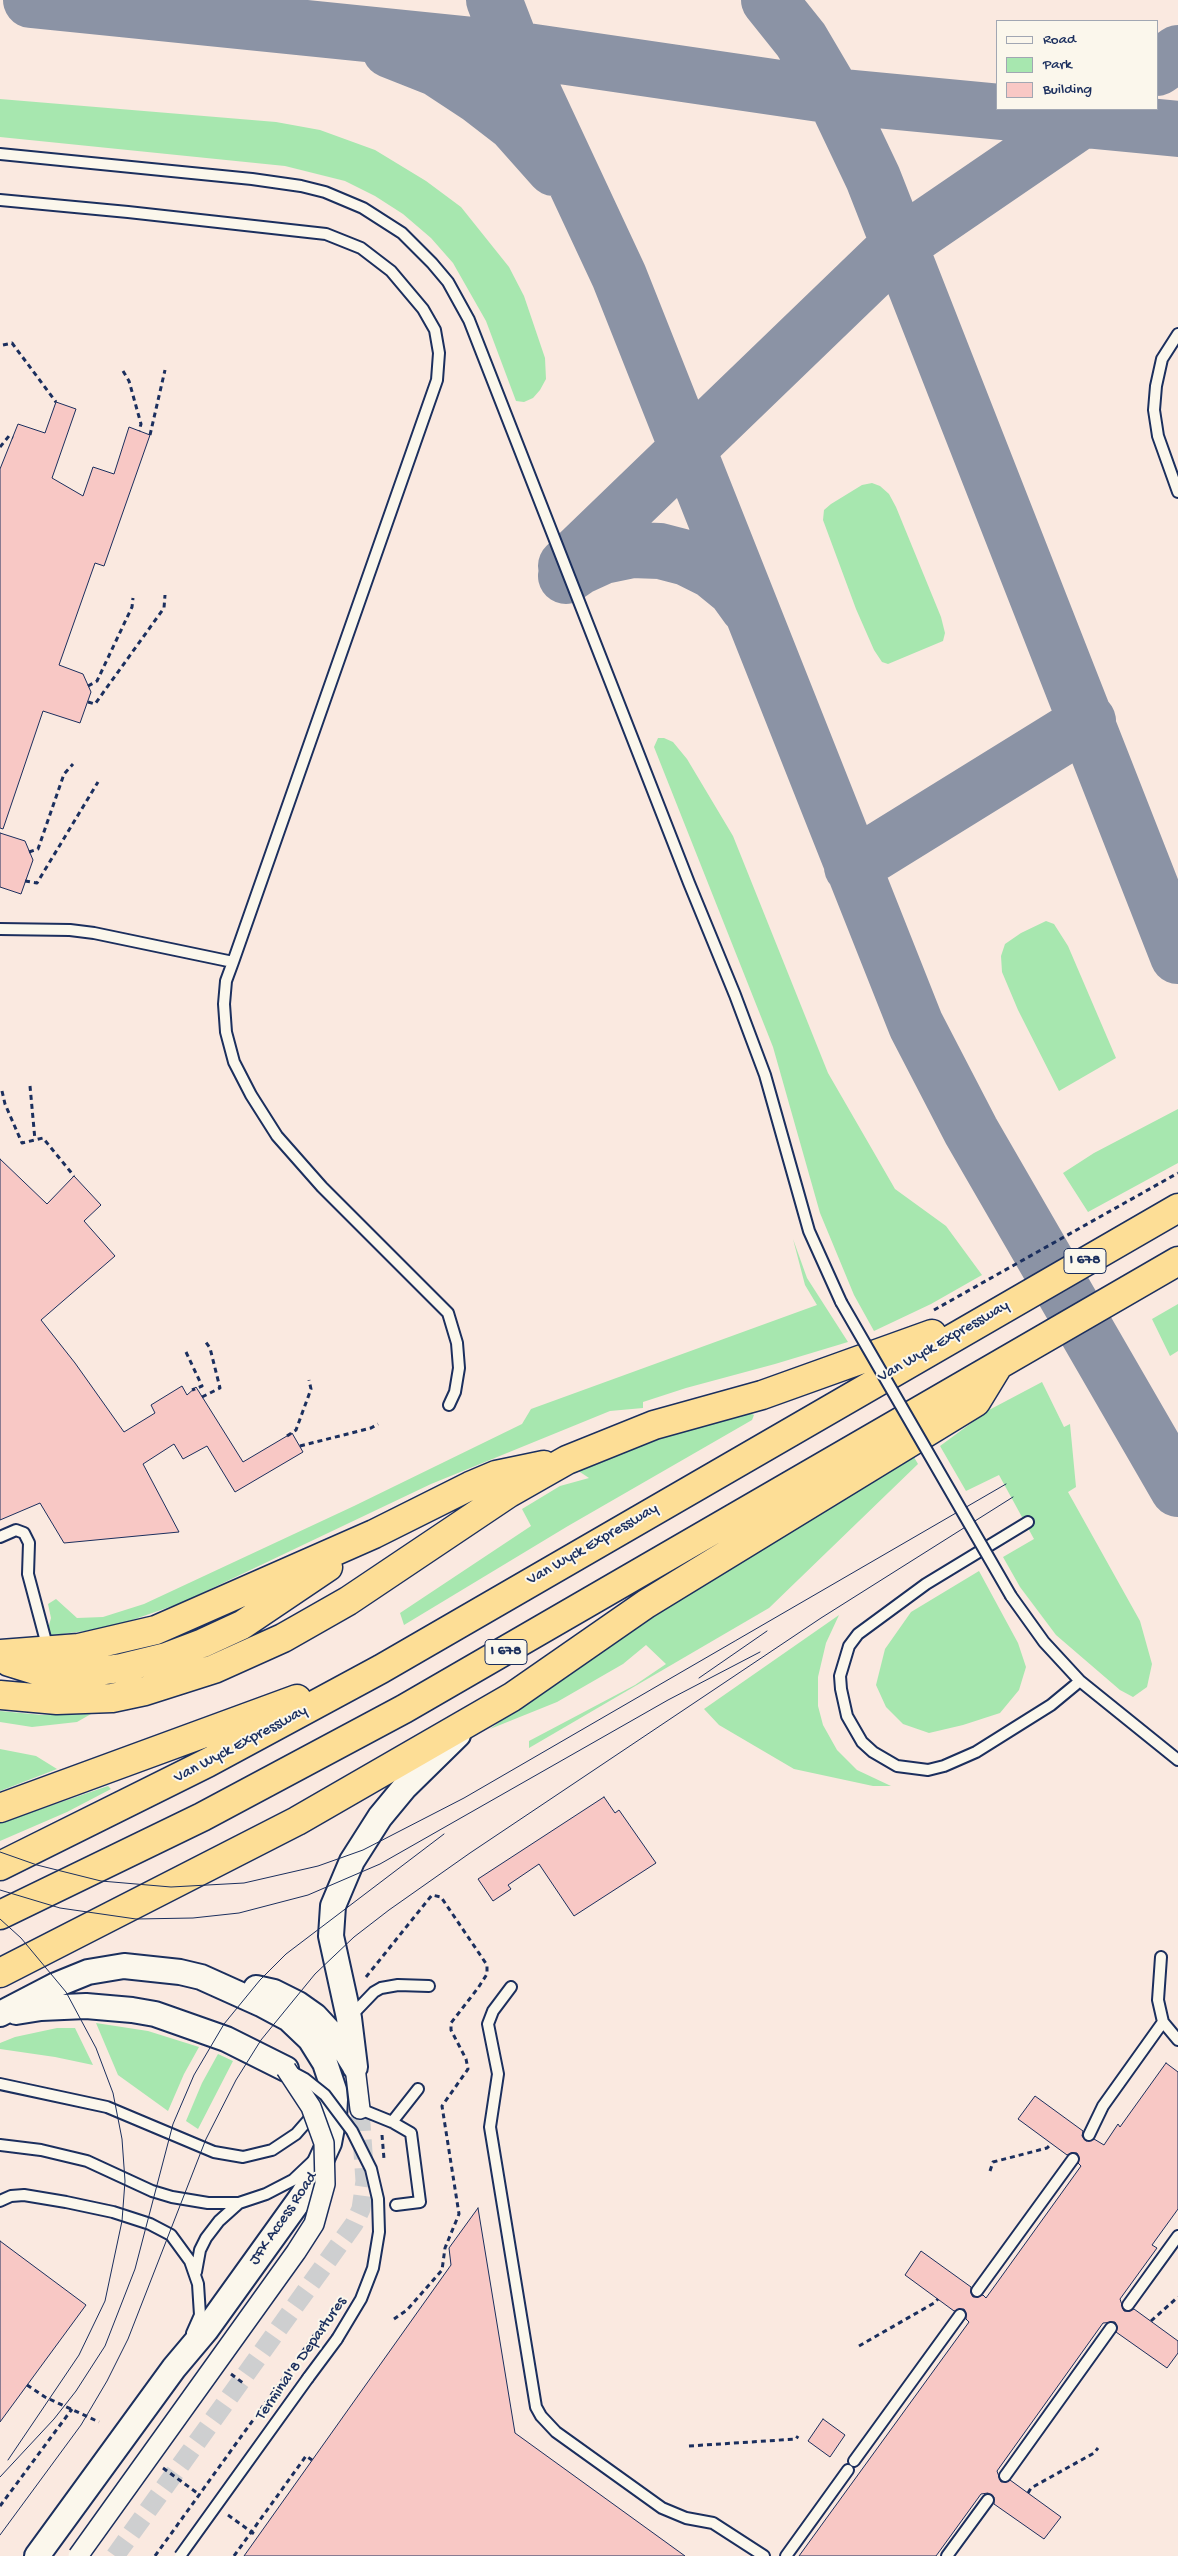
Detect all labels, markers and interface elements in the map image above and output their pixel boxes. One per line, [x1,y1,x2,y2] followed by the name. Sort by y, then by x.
[996,20,1158,110] legend
[1043,31,1076,49] text: Road
[1043,56,1072,74] text: Park
[1043,81,1092,99] text: Building
[1064,1248,1106,1274] road number: I 678
[875,1297,1013,1387] street label: Van Wyck Expressway
[524,1500,662,1590] street label: Van Wyck Expressway
[485,1640,527,1664] road number: I 678
[171,1702,311,1788] street label: Van Wyck Expressway
[246,2169,322,2269] street label: JFK Access Road
[252,2294,352,2424] street label: Terminal 8 Departures

